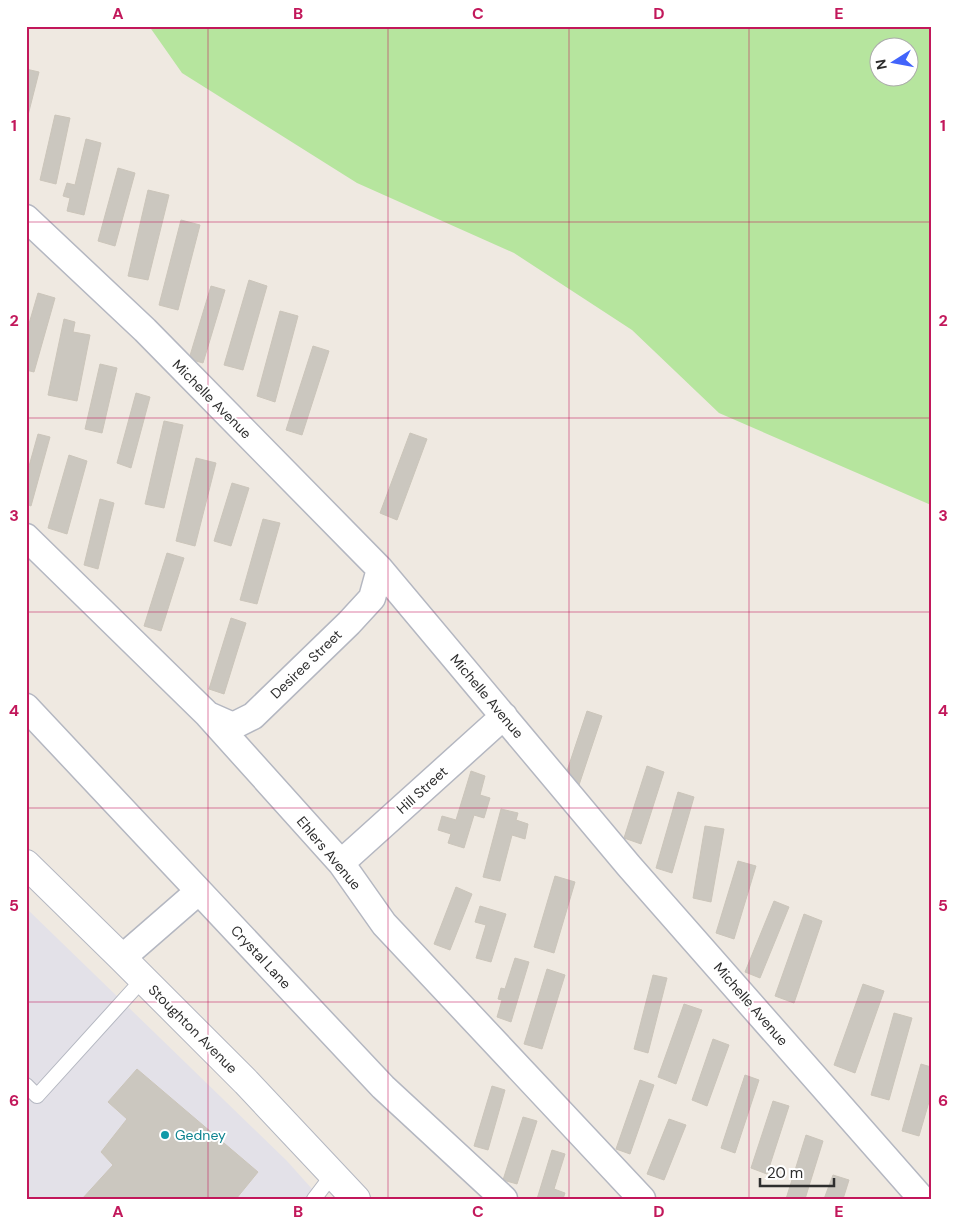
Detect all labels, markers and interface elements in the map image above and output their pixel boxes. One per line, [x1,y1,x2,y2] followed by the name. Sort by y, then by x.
[112,3,124,24] text: A
[293,3,303,24] text: B
[472,3,484,24] text: C
[653,3,665,24] text: D
[834,3,844,24] text: E
[870,38,920,88] north arrow
[871,58,891,71] text: N
[11,115,17,136] text: 1
[940,115,946,136] text: 1
[9,310,19,331] text: 2
[938,310,948,331] text: 2
[169,356,255,442] street label: Michelle Avenue
[9,505,19,526] text: 3
[938,505,948,526] text: 3
[267,626,345,702] street label: Desiree Street
[446,650,528,742] street label: Michelle Avenue
[9,700,19,721] text: 4
[938,700,948,721] text: 4
[393,762,451,818] street label: Hill Street
[293,813,365,893] street label: Ehlers Avenue
[9,895,19,916] text: 5
[938,895,948,916] text: 5
[227,922,295,993] street label: Crystal Lane
[710,959,792,1049] street label: Michelle Avenue
[145,981,241,1077] street label: Stoughton Avenue
[9,1090,19,1111] text: 6
[938,1090,948,1111] text: 6
[175,1126,226,1144] place label: Gedney
[159,1129,171,1141] marker: Gedney
[760,1155,833,1187] scale bar
[767,1163,803,1183] text: 20 m
[112,1201,124,1222] text: A
[293,1201,303,1222] text: B
[472,1201,484,1222] text: C
[653,1201,665,1222] text: D
[834,1201,844,1222] text: E

